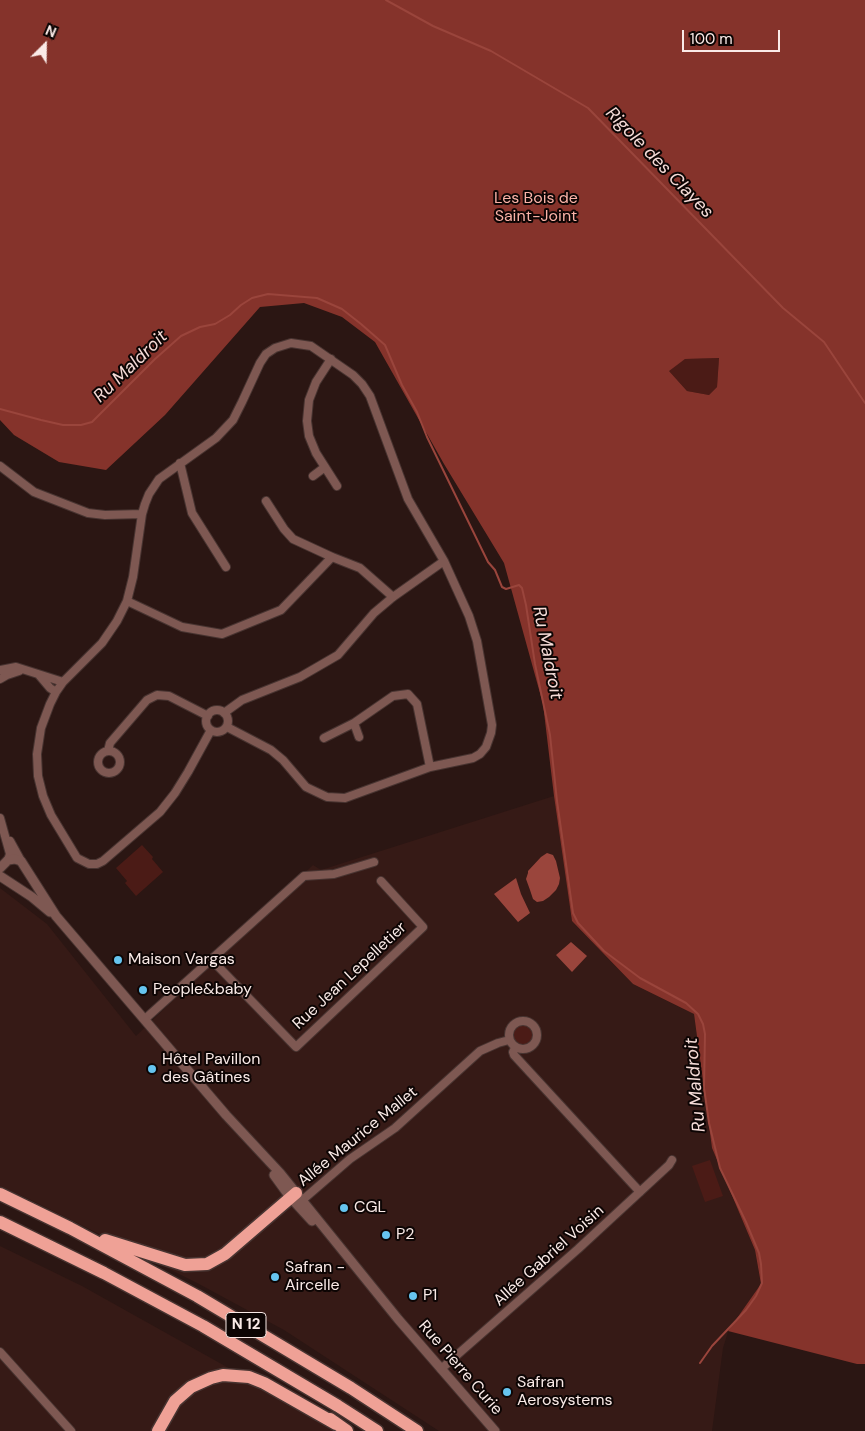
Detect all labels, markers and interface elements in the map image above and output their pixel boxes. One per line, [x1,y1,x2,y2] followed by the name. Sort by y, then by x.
[20,20,70,70] north arrow
[685,20,782,52] scale bar
[43,21,59,41] text: N
[690,29,733,49] text: 100 m
[601,103,717,223] water label: Rigole des Clayes
[494,189,578,227] park label: Les Bois de Saint-Joint
[89,326,173,408] water label: Ru Maldroit
[527,604,567,702] water label: Ru Maldroit
[289,918,411,1034] street label: Rue Jean Lepelletier
[128,950,235,970] place label: Maison Vargas
[112,954,124,966] marker: Maison Vargas
[153,980,252,1000] place label: People&baby
[137,984,149,996] marker: People&baby
[681,1037,711,1133] water label: Ru Maldroit
[162,1050,260,1088] place label: Hôtel Pavillon des Gâtines
[146,1063,158,1075] marker: Hôtel Pavillon des Gâtines
[294,1083,422,1191] street label: Allée Maurice Mallet
[354,1198,386,1218] place label: CGL
[490,1201,608,1311] street label: Allée Gabriel Voisin
[338,1202,350,1214] marker: CGL
[396,1225,414,1245] place label: P2
[380,1229,392,1241] marker: P2
[285,1258,345,1296] place label: Safran - Aircelle
[269,1271,281,1283] marker: Safran - Aircelle
[423,1286,437,1306] place label: P1
[407,1290,419,1302] marker: P1
[226,1312,266,1338] road number: N 12
[414,1317,506,1419] street label: Rue Pierre Curie
[517,1373,613,1411] place label: Safran Aerosystems
[501,1386,513,1398] marker: Safran Aerosystems

